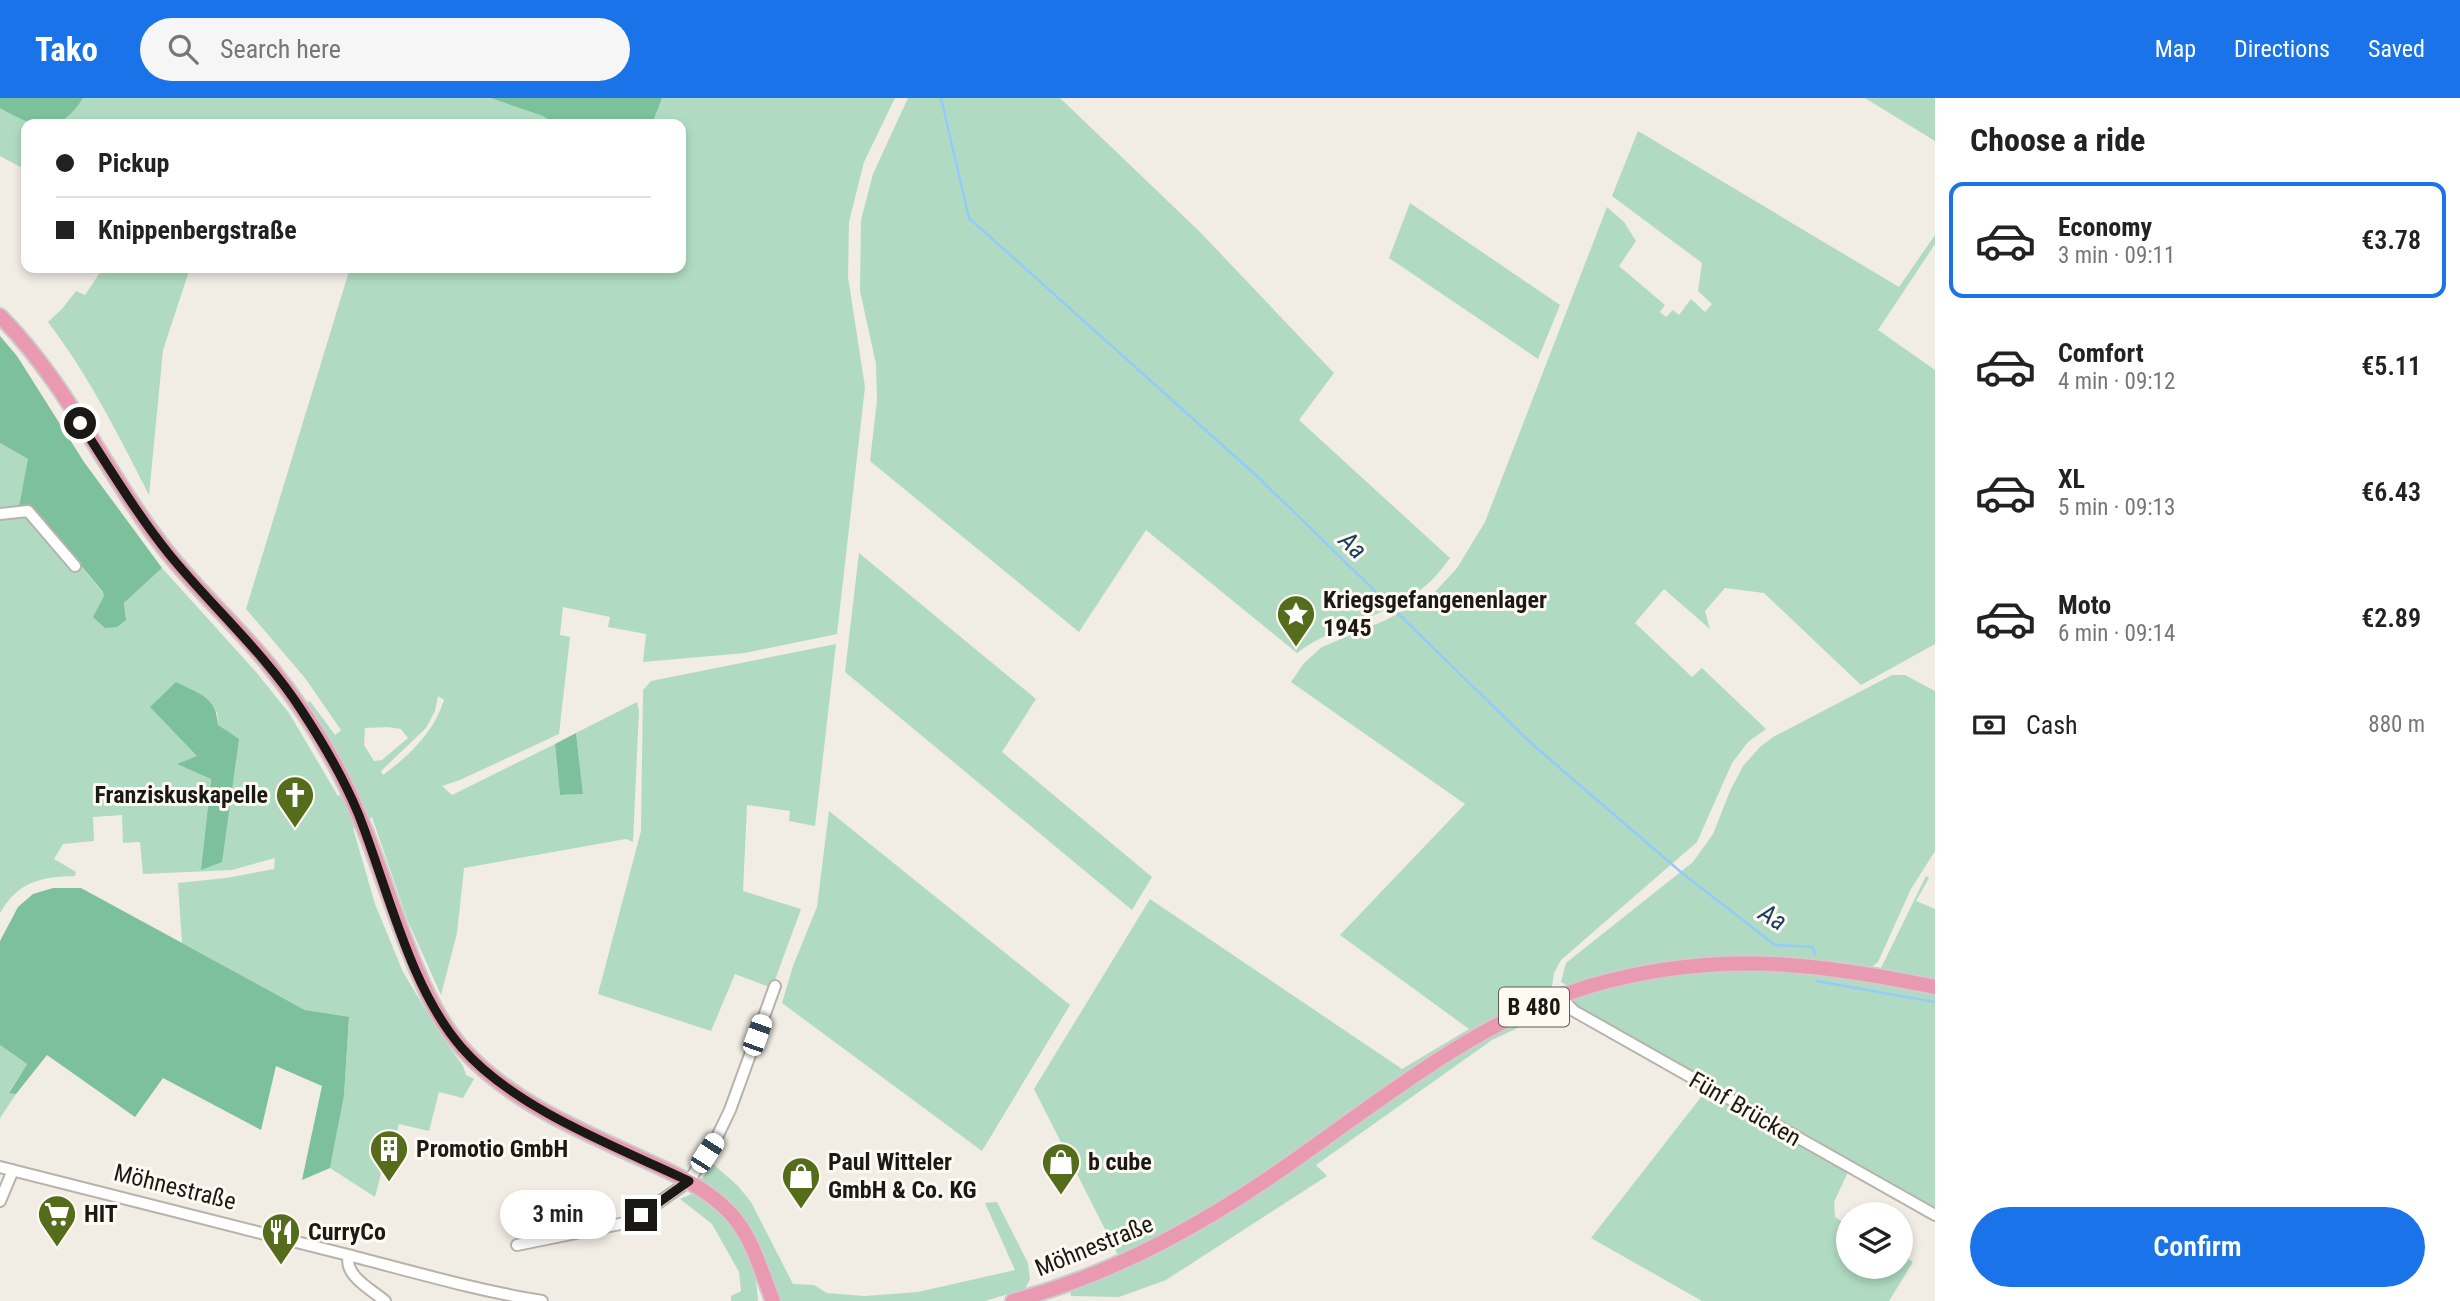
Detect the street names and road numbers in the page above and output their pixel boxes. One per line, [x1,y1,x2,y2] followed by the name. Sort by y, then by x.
[1499,988,1569,1026] road number: B 480
[1684,1066,1806,1152] street label: Fünf Brücken
[111,1158,239,1216] street label: Möhnestraße
[1031,1210,1157,1282] street label: Möhnestraße

